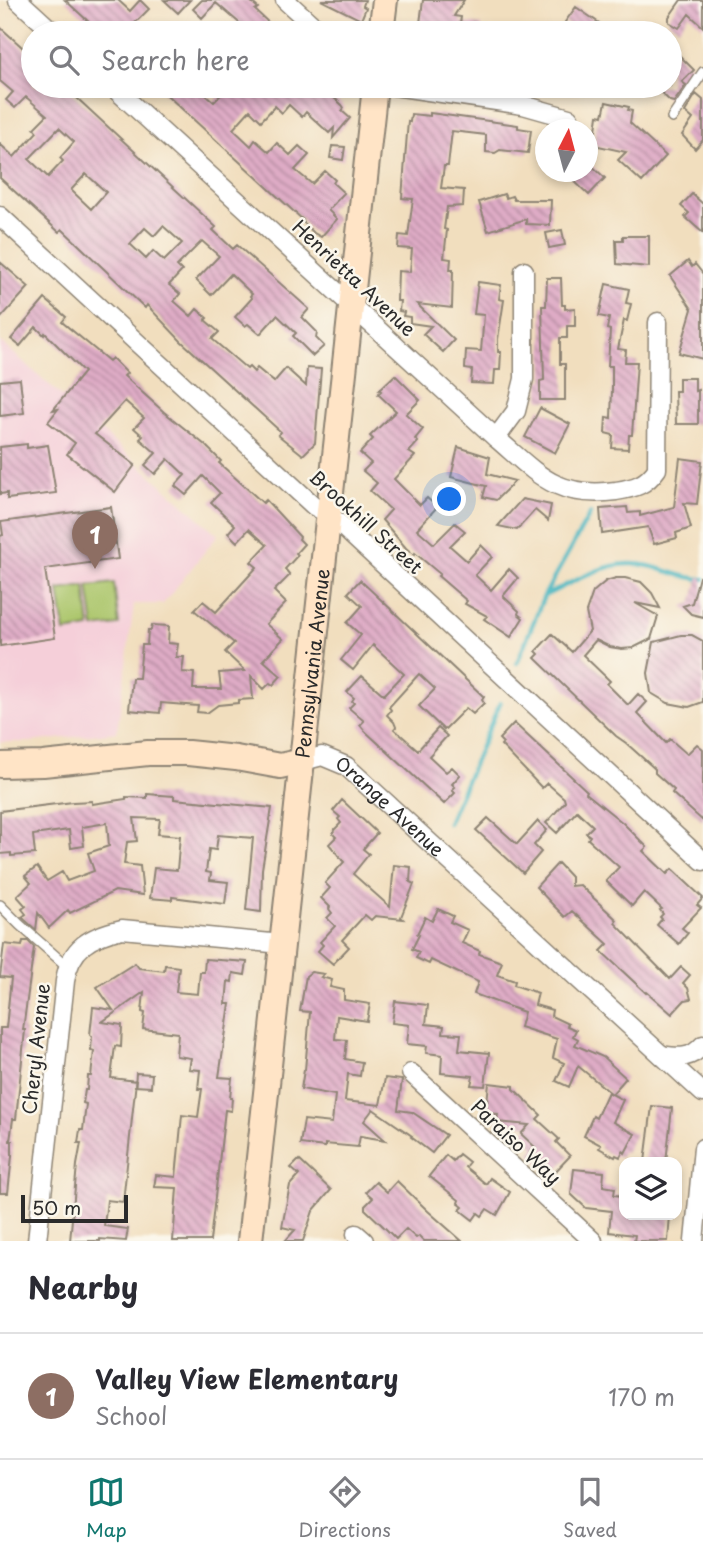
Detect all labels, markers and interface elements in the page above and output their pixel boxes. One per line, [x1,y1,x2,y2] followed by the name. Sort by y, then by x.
[21,21,682,98] search box
[101,40,250,79] text: Search here
[45,41,83,79] icon: search
[535,119,598,182] north arrow
[287,213,423,342] street label: Henrietta Avenue
[304,463,430,580] street label: Brookhill Street
[432,482,466,516] your location
[72,511,118,569] pin: 1
[287,567,336,760] street label: Pennsylvania Avenue
[332,748,451,863] street label: Orange Avenue
[14,982,56,1116] street label: Cheryl Avenue
[465,1092,568,1190] street label: Paraiso Way
[619,1157,682,1220] map controls
[619,1157,682,1220] button: layers
[21,1192,128,1224] scale bar
[32,1193,81,1221] text: 50 m
[28,1264,138,1309] text: Nearby
[95,1359,398,1398] text: Valley View Elementary
[46,1379,57,1414] text: 1
[608,1379,675,1414] text: 170 m
[95,1398,167,1433] text: School
[86,1473,127,1543] tab: Map
[299,1473,391,1543] tab: Directions
[563,1473,617,1543] tab: Saved

